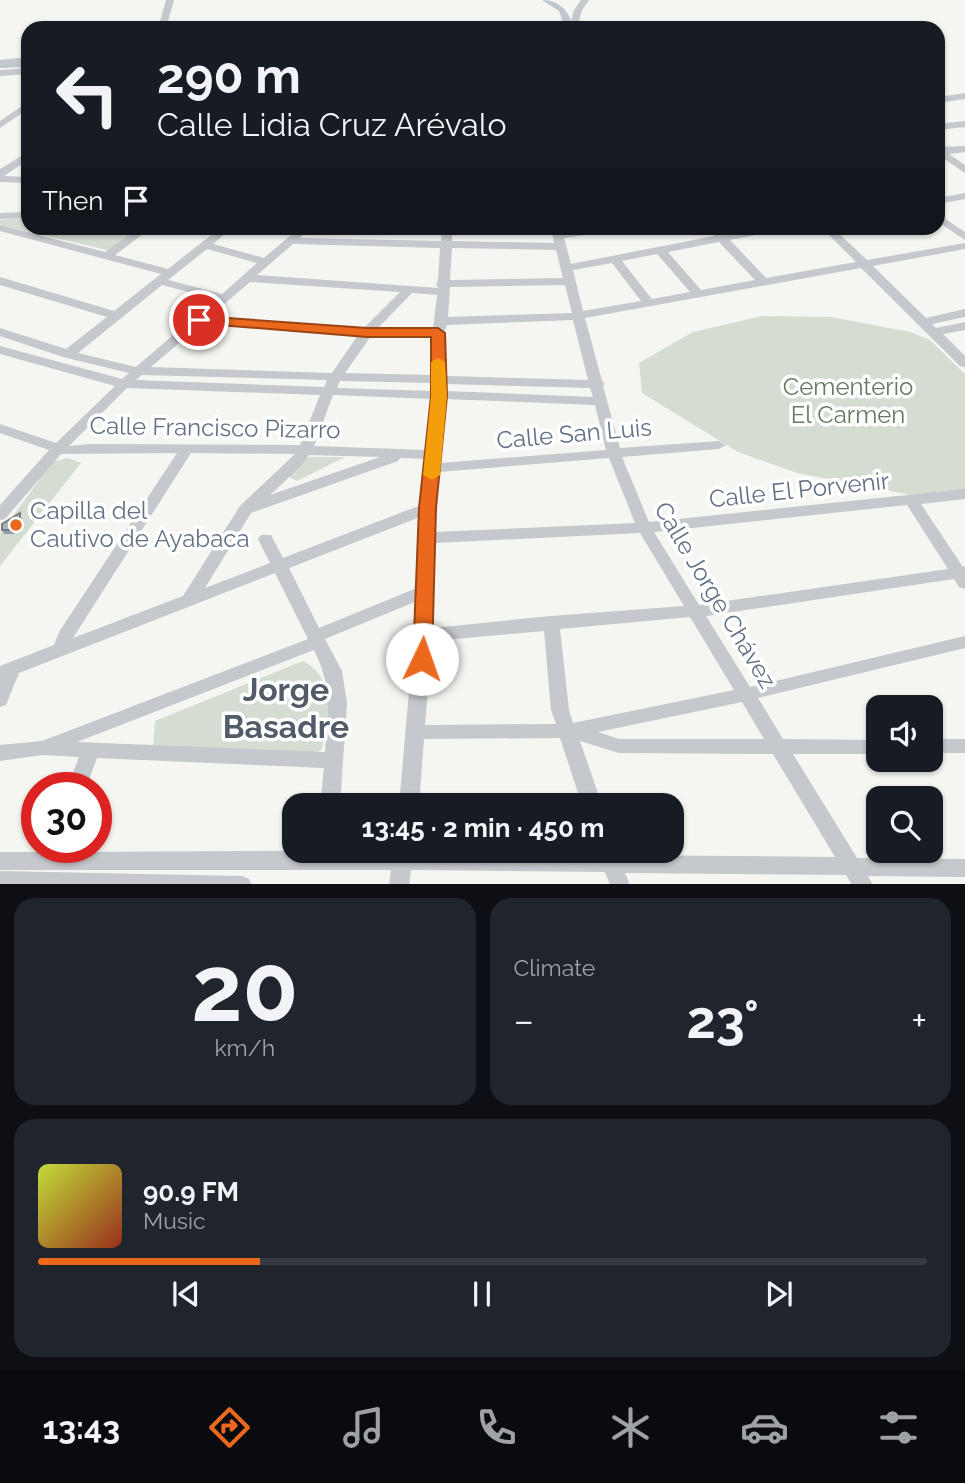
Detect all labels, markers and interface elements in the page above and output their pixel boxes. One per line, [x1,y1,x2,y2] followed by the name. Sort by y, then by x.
[157,47,301,104] text: 290 m
[42,49,133,140] icon: left
[157,106,506,143] text: Calle Lidia Cruz Arévalo
[117,182,155,220] icon: arrive
[42,186,103,216] text: Then
[169,290,229,350] pin
[180,301,218,339] icon: arrive
[783,372,913,429] park label: Cementerio El Carmen
[89,411,341,444] street label: Calle Francisco Pizarro
[495,412,653,455] street label: Calle San Luis
[708,466,891,513] street label: Calle El Porvenir
[30,496,250,553] place label: Capilla del Cautivo de Ayabaca
[648,496,782,693] street label: Calle Jorge Chávez
[8,517,24,533] marker: Capilla del Cautivo de Ayabaca
[385,622,459,696] position arrow
[223,671,349,745] district label: Jorge Basadre
[866,695,943,863] map controls
[866,695,943,772] button: sound
[21,772,112,863] speed limit sign: 30
[866,786,943,863] button: search
[362,813,604,843] text: 13:45 · 2 min · 450 m
[191,935,298,1042] text: 20
[514,954,595,981] text: Climate
[686,989,759,1050] text: 23°
[514,998,534,1043] text: −
[911,998,927,1043] text: +
[214,1034,275,1061] text: km/h
[143,1177,239,1207] text: 90.9 FM
[143,1207,206,1234] text: Music
[167,1275,205,1313] icon: previous
[463,1275,501,1313] icon: pause
[760,1275,798,1313] icon: next
[205,1403,254,1452] icon: directions
[339,1403,388,1452] icon: music
[472,1403,521,1452] icon: phone
[606,1403,655,1452] icon: climate
[740,1403,789,1452] icon: car
[874,1403,923,1452] icon: filters
[42,1409,120,1446] text: 13:43

